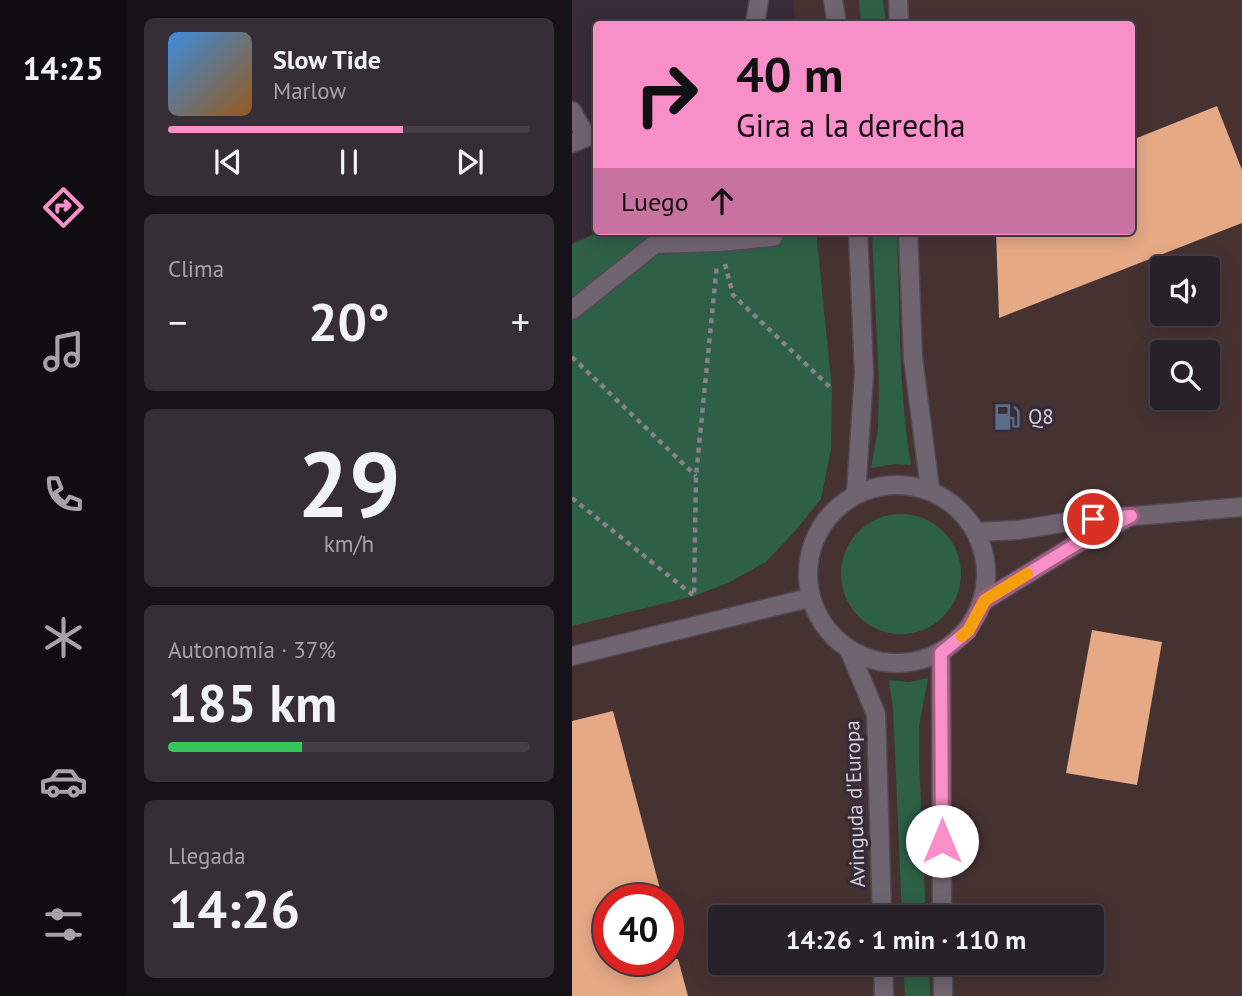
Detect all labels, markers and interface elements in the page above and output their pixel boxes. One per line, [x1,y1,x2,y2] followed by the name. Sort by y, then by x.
[736,42,843,106] text: 40 m
[273,43,381,76] text: Slow Tide
[22,47,104,89] text: 14:25
[621,49,712,140] icon: right
[273,76,346,105] text: Marlow
[736,104,966,146] text: Gira a la derecha
[209,143,247,181] icon: previous
[330,143,368,181] icon: pause
[451,143,489,181] icon: next
[703,182,741,220] icon: ahead
[39,183,88,232] icon: directions
[621,185,689,218] text: Luego
[168,254,224,283] text: Clima
[1150,256,1220,410] map controls
[1150,256,1220,326] button: sound
[308,288,390,355] text: 20°
[168,297,187,346] text: −
[511,297,530,346] text: +
[39,327,88,376] icon: music
[1150,340,1220,410] button: search
[992,402,1022,432] fuel station icon: Q8
[1028,403,1054,430] place label: Q8
[297,424,401,542] text: 29
[39,470,88,519] icon: phone
[1063,489,1123,549] pin
[1074,500,1112,538] icon: arrive
[324,529,374,558] text: km/h
[39,613,88,662] icon: climate
[168,635,336,664] text: Autonomía · 37%
[168,669,337,736] text: 185 km
[838,720,871,888] street label: Avinguda d'Europa
[39,757,88,806] icon: car
[905,804,979,878] position arrow
[168,841,246,870] text: Llegada
[168,875,300,942] text: 14:26
[593,884,684,975] speed limit sign: 40
[39,900,88,949] icon: filters
[786,923,1026,956] text: 14:26 · 1 min · 110 m

